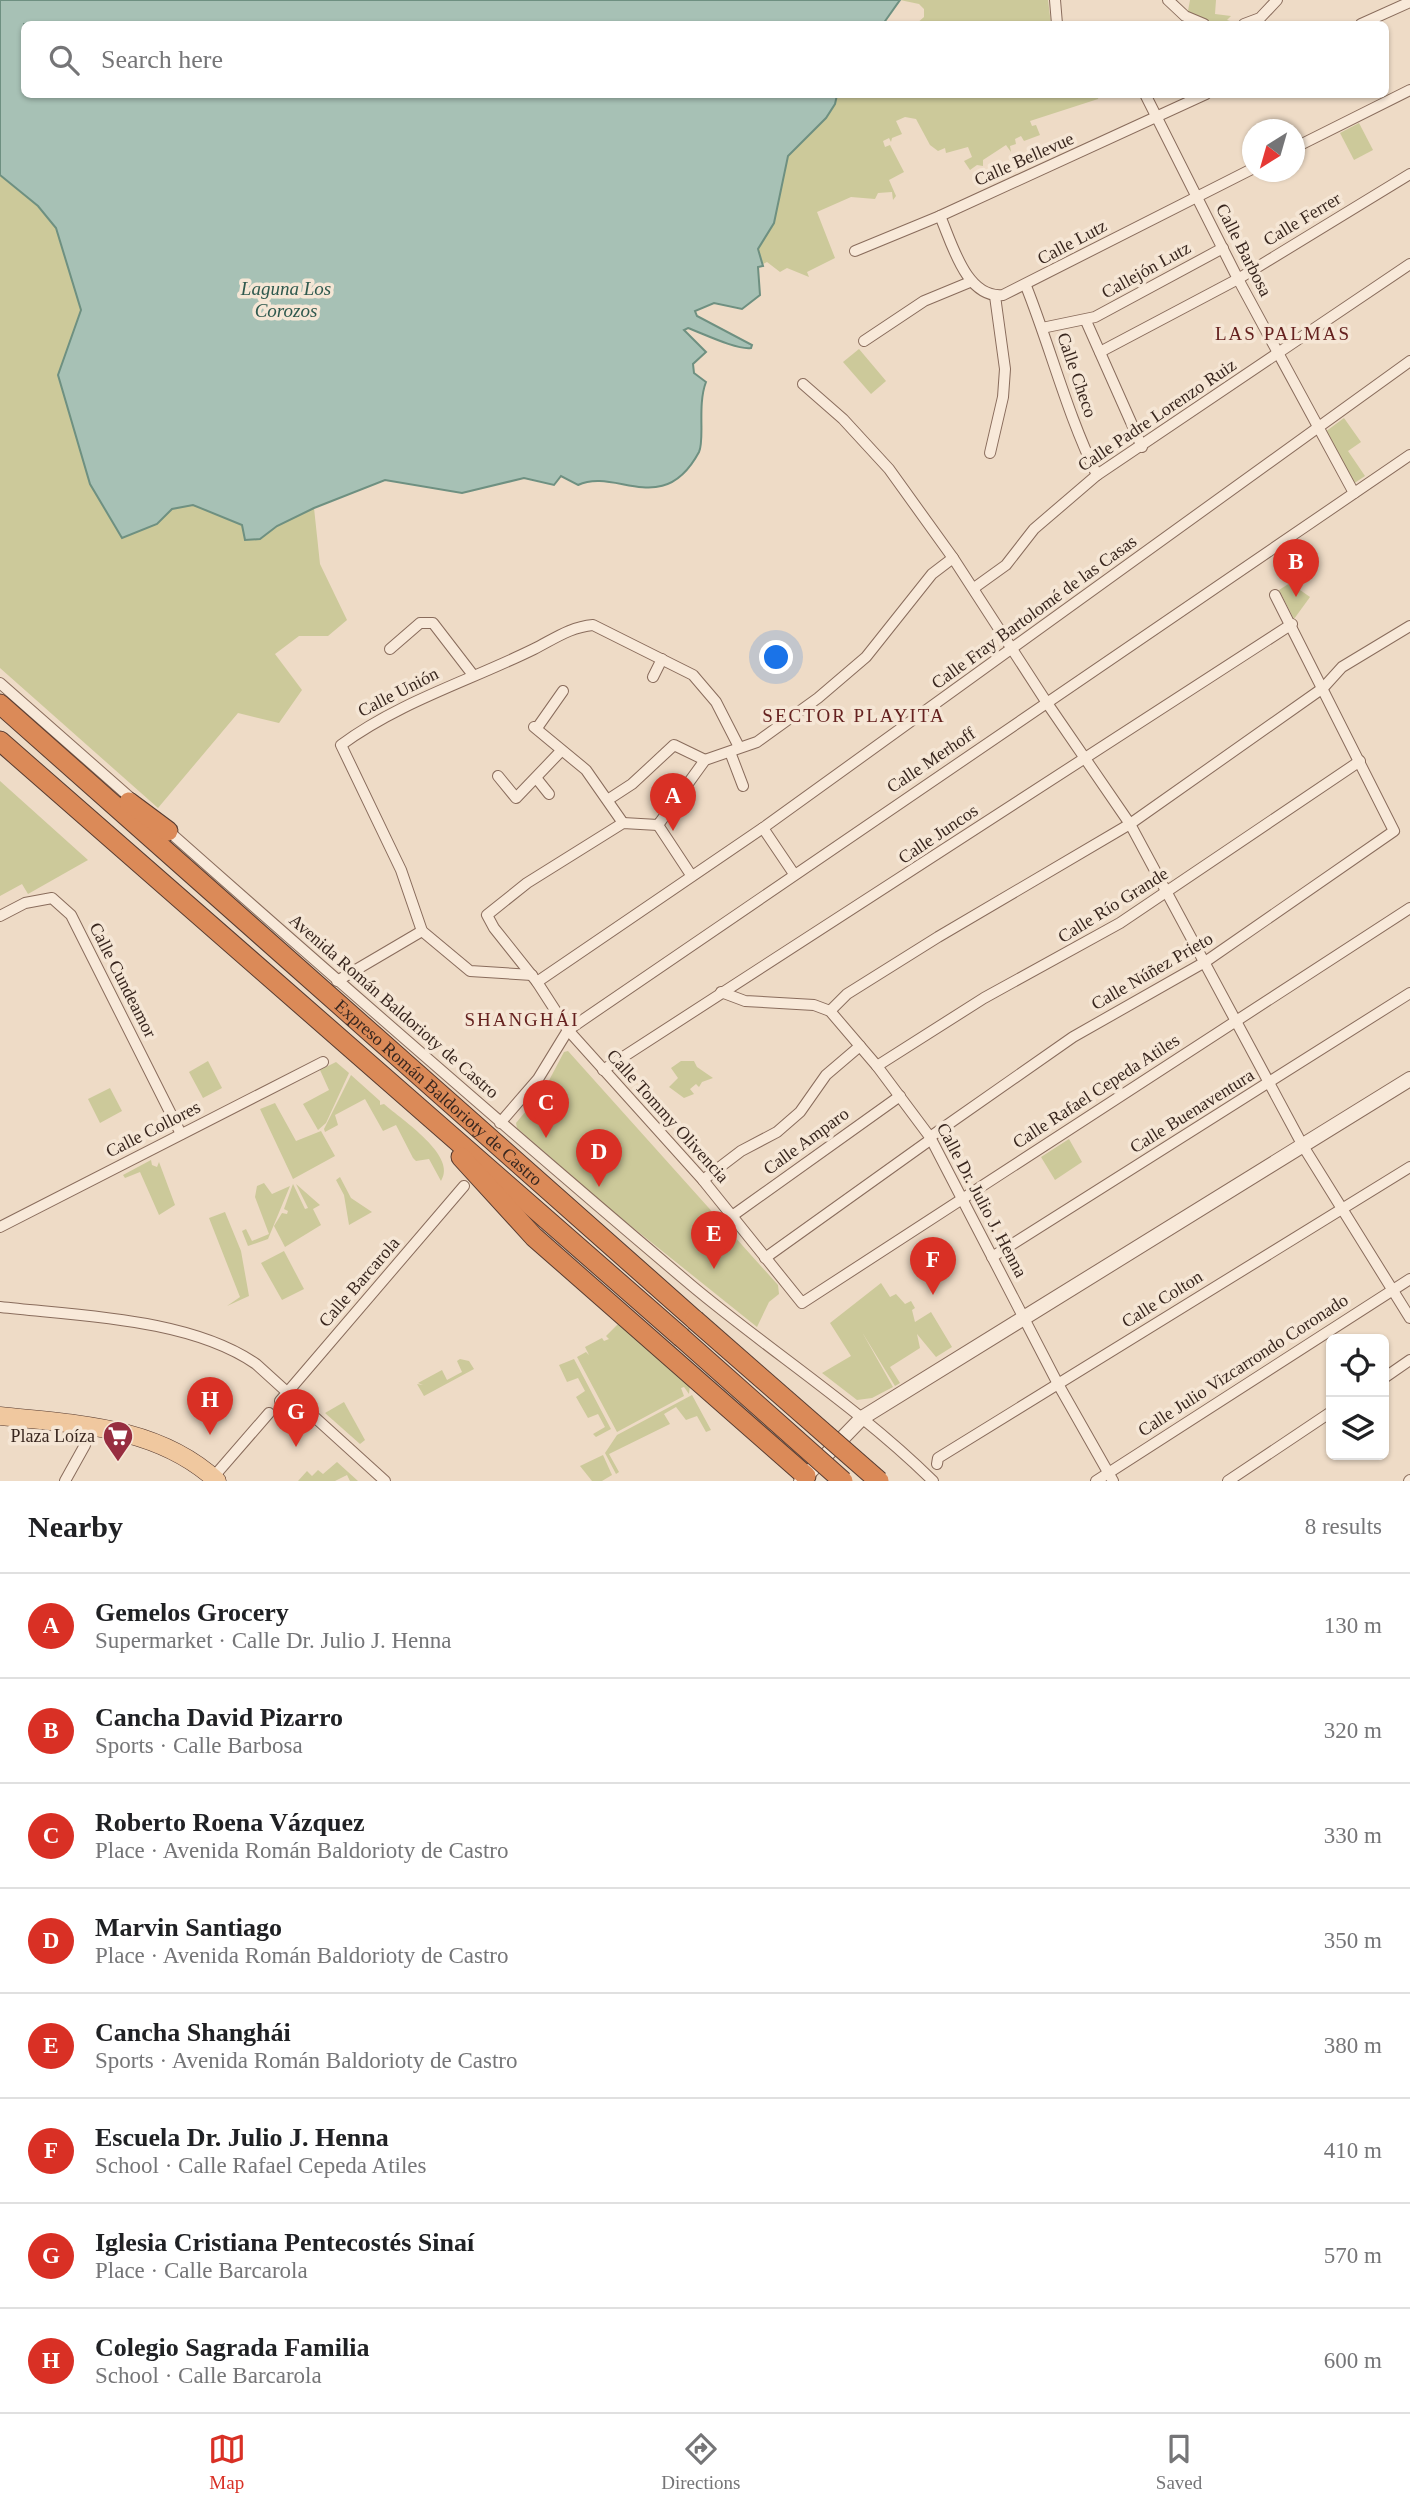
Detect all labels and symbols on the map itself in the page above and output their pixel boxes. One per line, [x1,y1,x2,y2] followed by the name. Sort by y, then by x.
[1242,119,1305,182] north arrow
[971,128,1077,190] street label: Calle Bellevue
[1260,188,1344,250] street label: Calle Ferrer
[1212,200,1276,300] street label: Calle Barbosa
[1034,215,1110,269] street label: Calle Lutz
[1098,237,1194,303] street label: Callejón Lutz
[240,278,331,321] water label: Laguna Los Corozos
[1215,323,1351,344] district label: LAS PALMAS
[1053,330,1101,420] street label: Calle Checo
[1074,355,1240,475] street label: Calle Padre Lorenzo Ruiz
[928,531,1140,693] street label: Calle Fray Bartolomé de las Casas
[1273,539,1319,597] pin: B
[759,640,793,674] your location
[354,663,442,721] street label: Calle Unión
[762,705,946,726] district label: SECTOR PLAYITA
[883,723,979,797] street label: Calle Merhoff
[650,773,696,831] pin: A
[894,800,982,868] street label: Calle Juncos
[1054,863,1172,947] street label: Calle Río Grande
[285,910,503,1102] street label: Avenida Román Baldorioty de Castro
[85,919,161,1041] street label: Calle Cundeamor
[1088,928,1216,1014] street label: Calle Núñez Prieto
[331,995,547,1191] street label: Expreso Román Baldorioty de Castro
[464,1009,580,1030] district label: SHANGHÁI
[1009,1030,1183,1152] street label: Calle Rafael Cepeda Atiles
[603,1045,733,1187] street label: Calle Tommy Olivencia
[1126,1065,1258,1157] street label: Calle Buenaventura
[523,1080,569,1138] pin: C
[102,1097,204,1161] street label: Calle Collores
[759,1103,853,1179] street label: Calle Amparo
[933,1119,1031,1281] street label: Calle Dr. Julio J. Henna
[576,1129,622,1187] pin: D
[691,1211,737,1269] pin: E
[315,1233,403,1331] street label: Calle Barcarola
[910,1237,956,1295] pin: F
[1118,1266,1206,1332] street label: Calle Colton
[1134,1290,1352,1440] street label: Calle Julio Vizcarrondo Coronado
[187,1377,233,1435] pin: H
[273,1389,319,1447] pin: G
[101,1419,135,1463] supermarket icon: Plaza Loíza
[11,1426,95,1446] place label: Plaza Loíza

